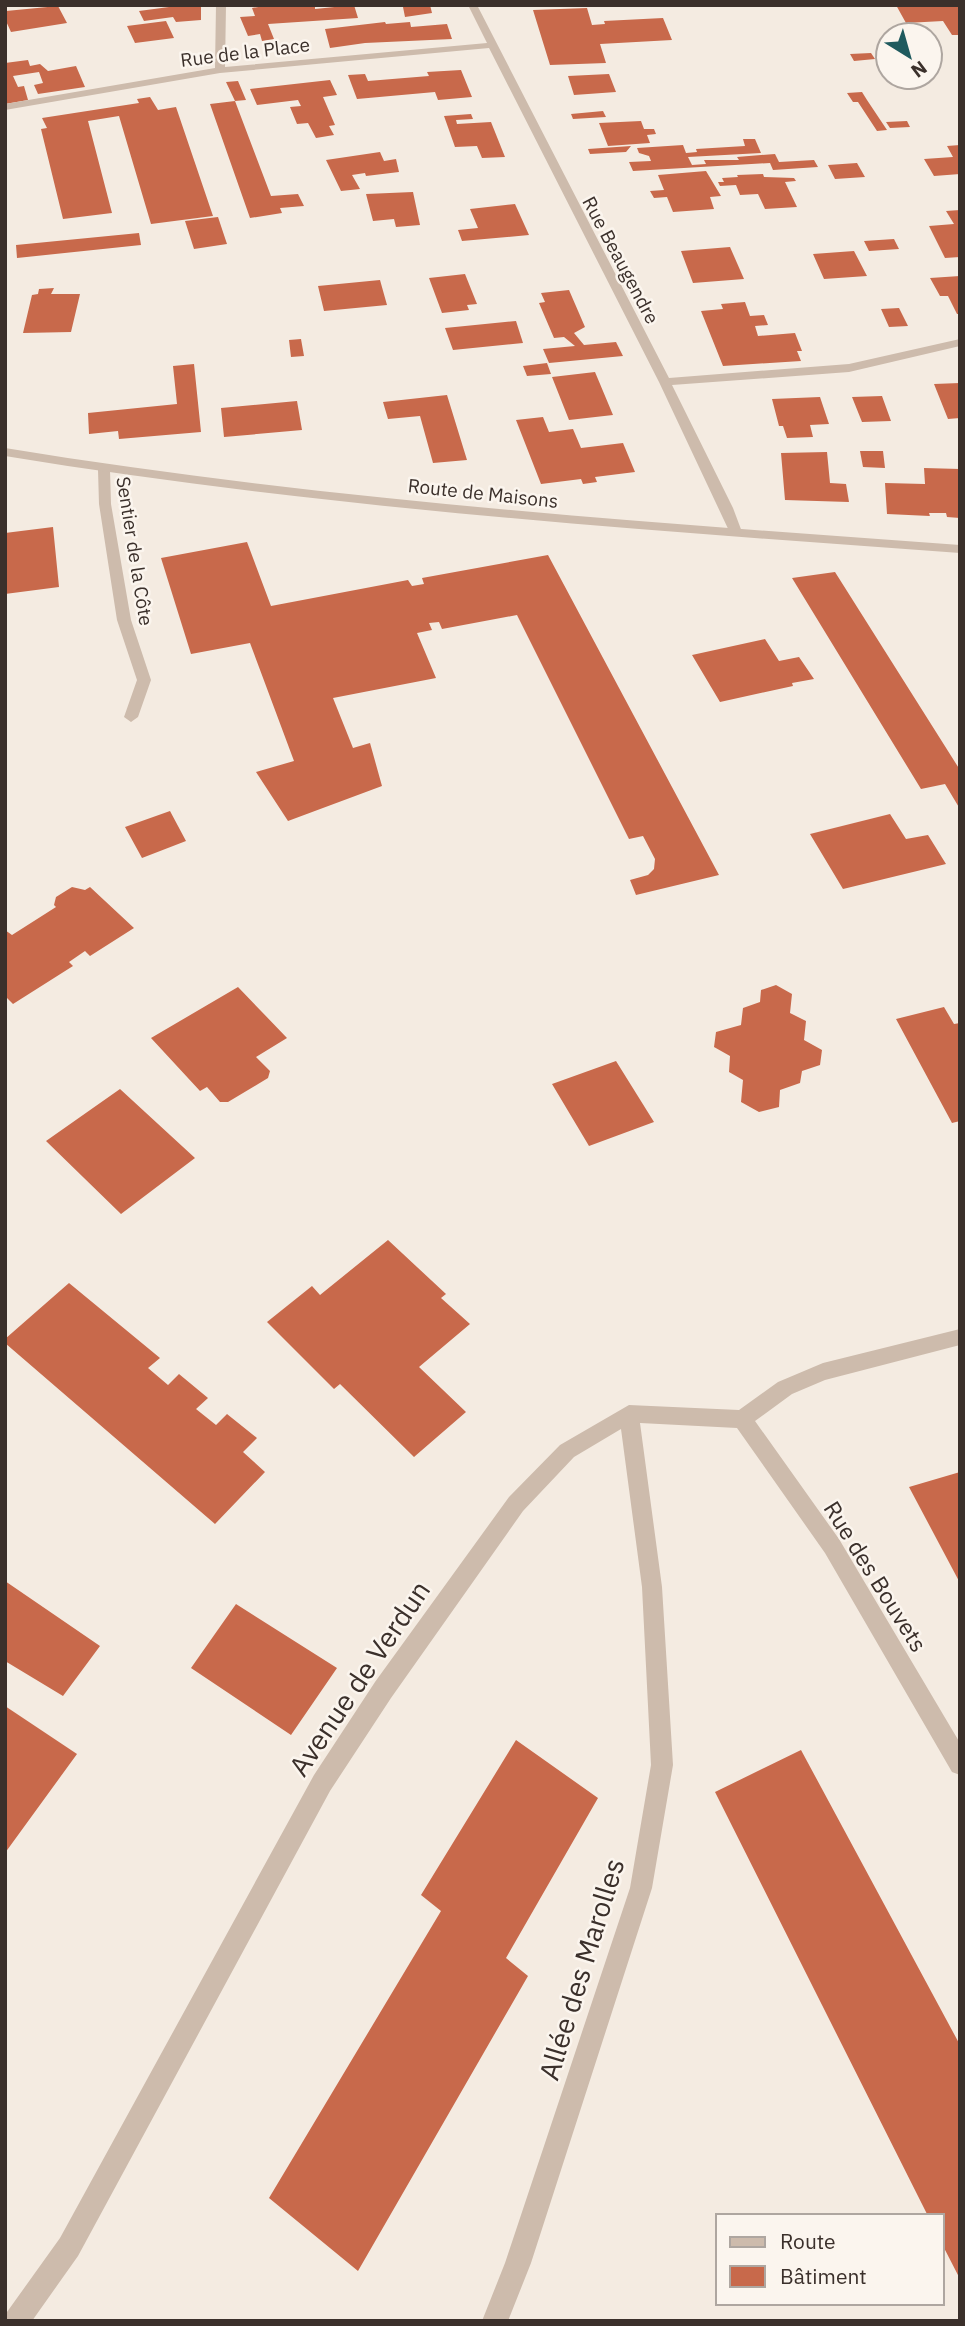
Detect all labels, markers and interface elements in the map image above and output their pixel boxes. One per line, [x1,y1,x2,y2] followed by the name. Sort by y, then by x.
[874,21,944,91] north arrow
[179,32,311,72] street label: Rue de la Place
[907,56,932,83] text: N
[577,192,665,328] street label: Rue Beaugendre
[407,473,559,513] street label: Route de Maisons
[111,475,159,627] street label: Sentier de la Côte
[818,1495,934,1657] street label: Rue des Bouvets
[280,1573,438,1783] street label: Avenue de Verdun
[530,1854,632,2084] street label: Allée des Marolles
[716,2214,944,2305] legend
[780,2227,836,2255] text: Route
[780,2262,867,2290] text: Bâtiment

